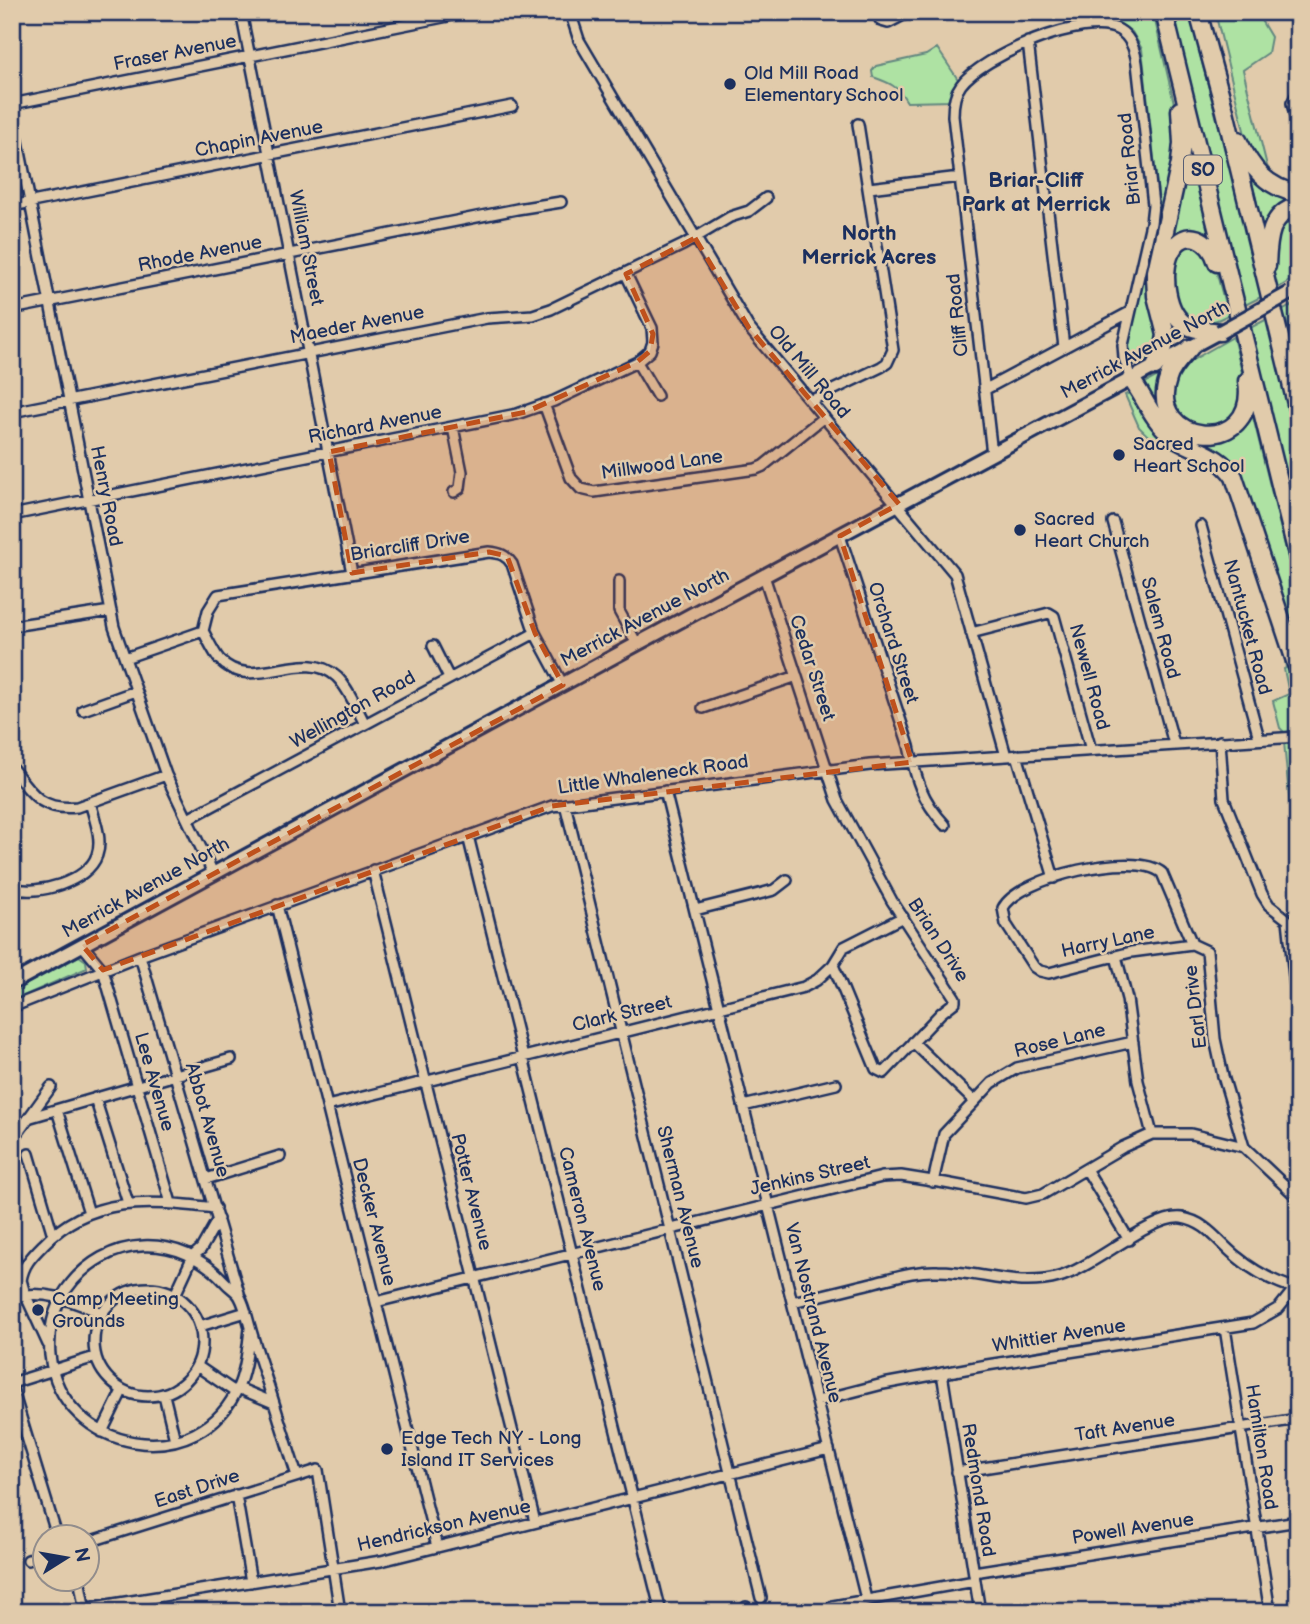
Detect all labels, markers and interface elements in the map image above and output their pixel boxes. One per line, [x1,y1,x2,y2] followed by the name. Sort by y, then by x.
[111,30,239,76] street label: Fraser Avenue
[744,62,903,107] place label: Old Mill Road Elementary School
[722,76,738,92] marker: Old Mill Road Elementary School
[1114,112,1146,206] street label: Briar Road
[193,115,325,163] street label: Chapin Avenue
[1184,155,1222,184] road number: SO
[962,168,1110,217] district label: Briar-Cliff Park at Merrick
[284,188,328,308] street label: William Street
[802,221,936,270] district label: North Merrick Acres
[136,231,264,277] street label: Rhode Avenue
[942,272,974,358] street label: Cliff Road
[1057,296,1233,404] street label: Merrick Avenue North
[288,301,426,349] street label: Maeder Avenue
[763,321,855,423] street label: Old Mill Road
[306,401,444,449] street label: Richard Avenue
[1133,433,1245,478] place label: Sacred Heart School
[85,444,127,548] street label: Henry Road
[600,445,724,485] street label: Millwood Lane
[1111,447,1127,463] marker: Sacred Heart School
[1034,508,1150,553] place label: Sacred Heart Church
[1012,522,1028,538] marker: Sacred Heart Church
[349,525,471,567] street label: Briarcliff Drive
[1218,557,1276,697] street label: Nantucket Road
[557,564,733,672] street label: Merrick Avenue North
[1135,575,1185,681] street label: Salem Road
[862,579,924,707] street label: Orchard Street
[784,612,840,724] street label: Cedar Street
[1064,621,1114,733] street label: Newell Road
[286,666,420,754] street label: Wellington Road
[556,750,750,800] street label: Little Whaleneck Road
[58,832,234,944] street label: Merrick Avenue North
[902,894,974,986] street label: Brian Drive
[1059,921,1157,963] street label: Harry Lane
[1179,964,1213,1050] street label: Earl Drive
[570,991,674,1037] street label: Clark Street
[1012,1019,1108,1063] street label: Rose Lane
[129,1030,179,1134] street label: Lee Avenue
[180,1060,234,1180] street label: Abbot Avenue
[651,1123,709,1271] street label: Sherman Avenue
[445,1131,497,1253] street label: Potter Avenue
[553,1144,611,1294] street label: Cameron Avenue
[748,1151,872,1201] street label: Jenkins Street
[347,1156,401,1288] street label: Decker Avenue
[779,1221,847,1405] street label: Van Nostrand Avenue
[52,1288,179,1333] place label: Camp Meeting Grounds
[30,1302,46,1318] marker: Camp Meeting Grounds
[991,1314,1127,1358] street label: Whittier Avenue
[1240,1383,1282,1511] street label: Hamilton Road
[1073,1409,1177,1447] street label: Taft Avenue
[956,1422,1000,1558] street label: Redmond Road
[401,1427,582,1472] place label: Edge Tech NY - Long Island IT Services
[379,1441,395,1457] marker: Edge Tech NY - Long Island IT Services
[151,1464,243,1514] street label: East Drive
[355,1495,533,1557] street label: Hendrickson Avenue
[1070,1508,1196,1550] street label: Powell Avenue
[32,1522,102,1592] north arrow
[69,1546,94,1564] text: N

